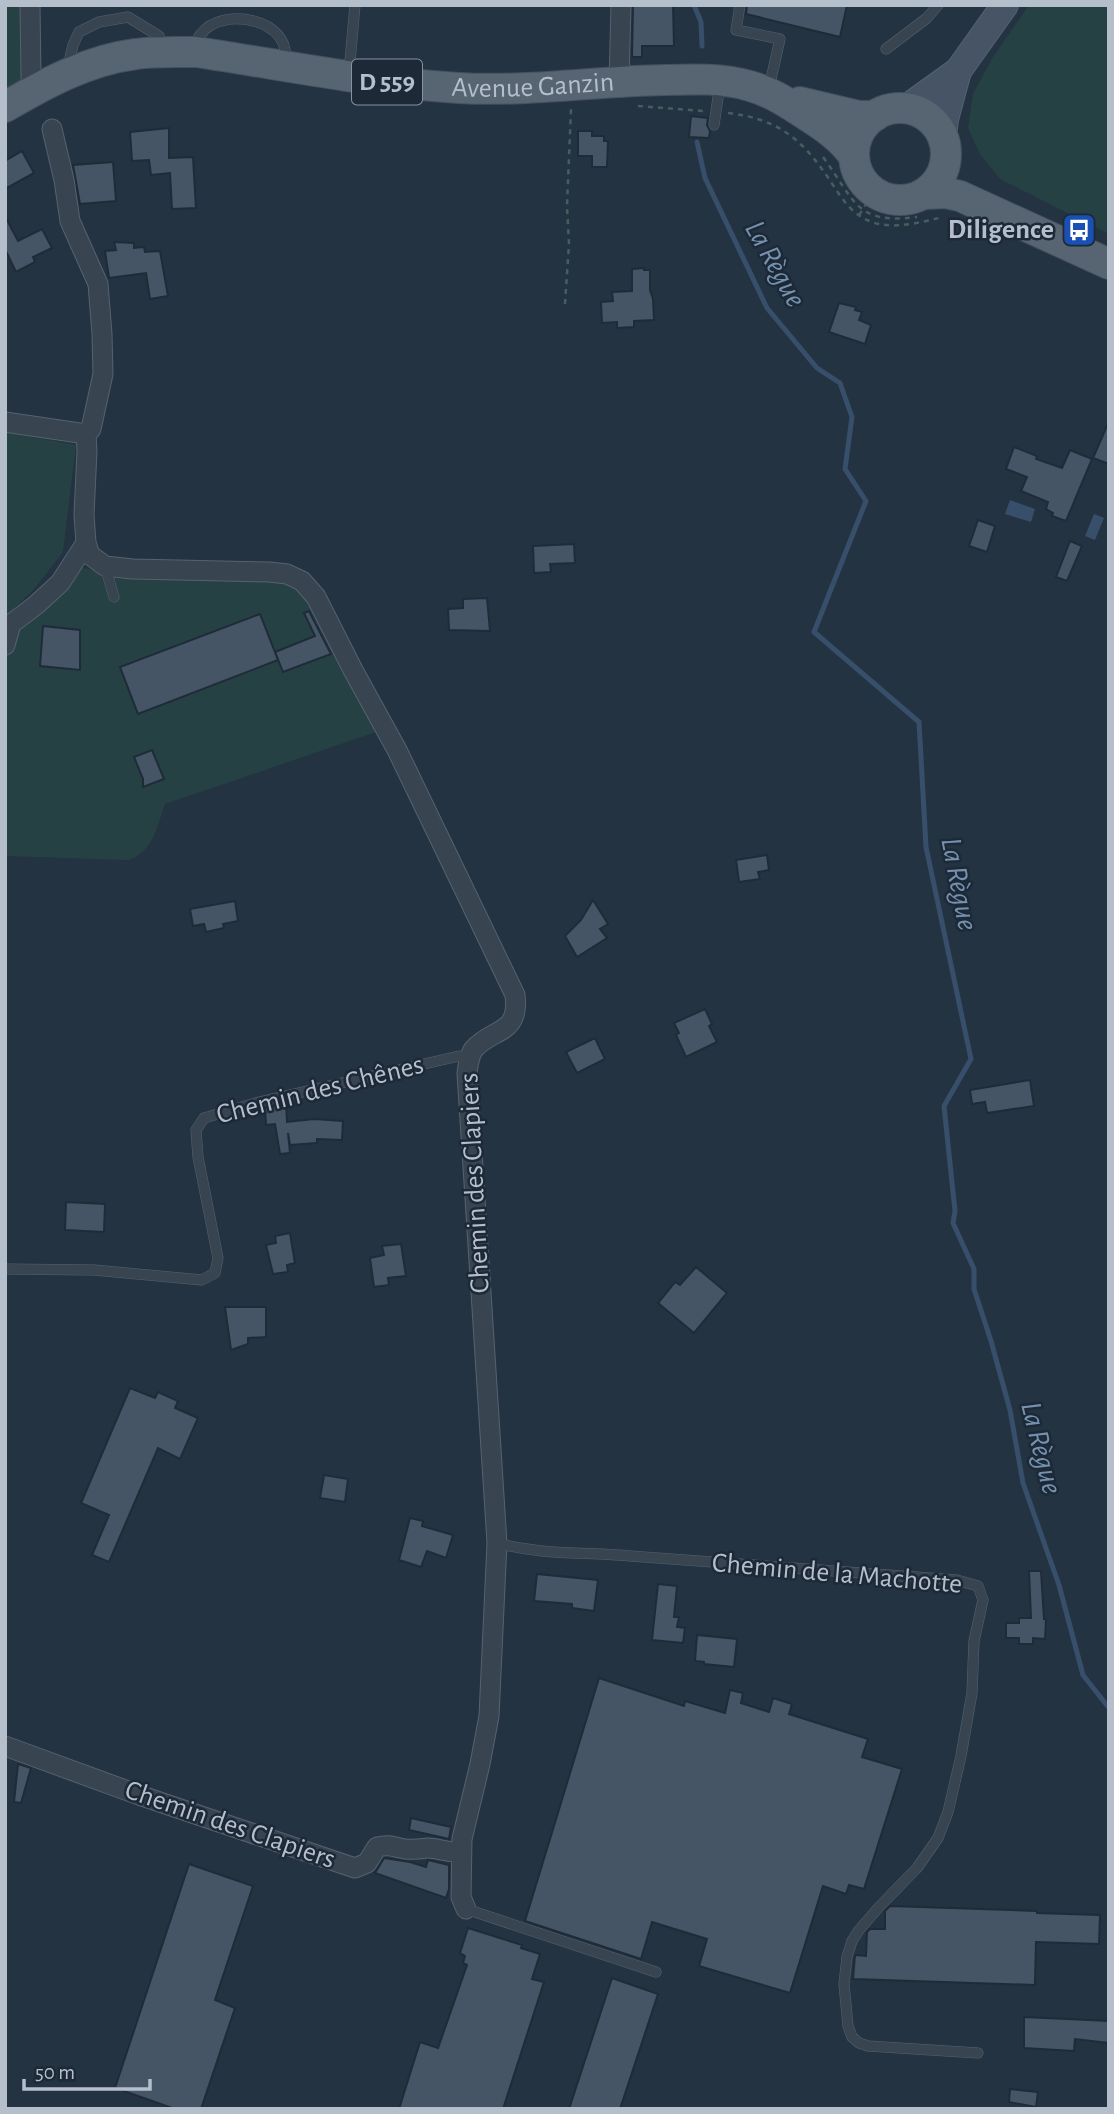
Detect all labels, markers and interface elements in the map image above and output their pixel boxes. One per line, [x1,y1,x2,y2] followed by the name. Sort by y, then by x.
[352,60,422,104] road number: D 559
[451,68,615,103] street label: Avenue Ganzin
[1060,211,1098,249] bus stop icon: Diligence
[739,216,811,312] water label: La Règue
[948,216,1054,244] place label: Diligence
[935,835,983,933] water label: La Règue
[214,1051,426,1129] street label: Chemin des Chênes
[455,1072,495,1294] street label: Chemin des Clapiers
[1015,1399,1067,1497] water label: La Règue
[711,1549,963,1599] street label: Chemin de la Machotte
[121,1776,339,1874] street label: Chemin des Clapiers
[24,2048,150,2092] scale bar
[35,2062,75,2083] text: 50 m

